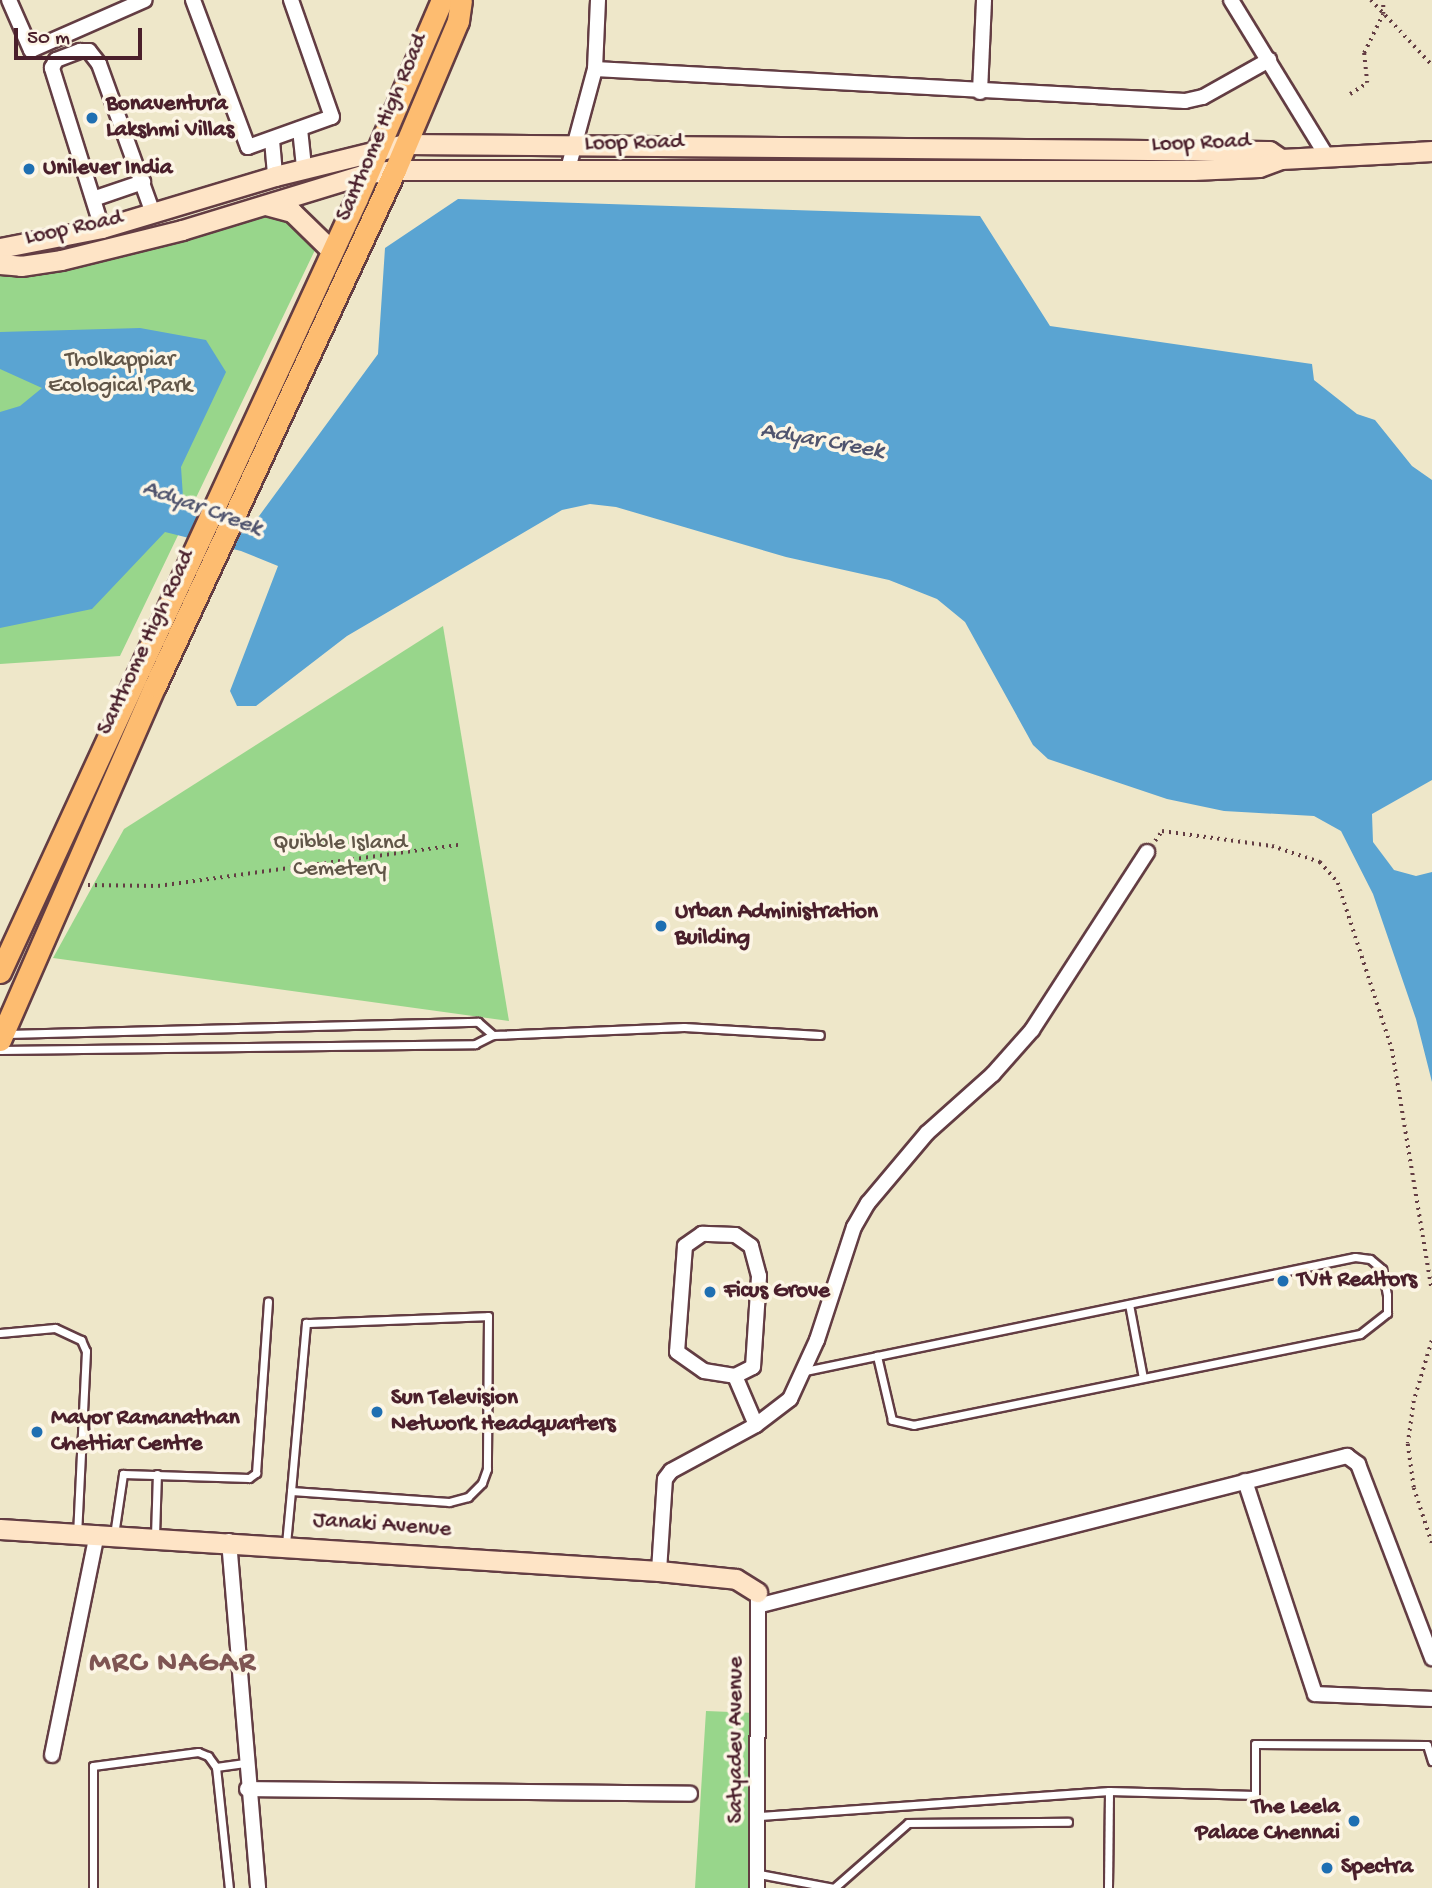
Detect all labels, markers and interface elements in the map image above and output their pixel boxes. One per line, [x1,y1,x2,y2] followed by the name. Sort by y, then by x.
[18,14,145,58] scale bar
[27,27,70,52] text: 50 m
[331,30,435,226] street label: Santhome High Road
[106,91,234,145] place label: Bonaventura Lakshmi Villas
[84,110,100,126] marker: Bonaventura Lakshmi Villas
[1151,128,1251,160] street label: Loop Road
[584,129,684,159] street label: Loop Road
[43,155,172,183] place label: Unilever India
[21,161,37,177] marker: Unilever India
[23,205,125,253] street label: Loop Road
[48,347,192,401] park label: Tholkappiar Ecological Park
[758,417,886,467] water label: Adyar Creek
[139,474,265,544] water label: Adyar Creek
[92,546,202,740] street label: Santhome High Road
[273,830,407,884] park label: Quibble Island Cemetery
[675,899,878,953] place label: Urban Administration Building
[653,918,669,934] marker: Urban Administration Building
[1297,1267,1417,1295] place label: TVH Realtors
[1275,1273,1291,1289] marker: TVH Realtors
[724,1278,830,1306] place label: Ficus Grove
[702,1284,718,1300] marker: Ficus Grove
[391,1385,615,1439] place label: Sun Television Network Headquarters
[369,1404,385,1420] marker: Sun Television Network Headquarters
[51,1405,240,1459] place label: Mayor Ramanathan Chettiar Centre
[29,1424,45,1440] marker: Mayor Ramanathan Chettiar Centre
[312,1507,452,1545] street label: Janaki Avenue
[90,1647,256,1683] district label: MRC NAGAR
[723,1656,751,1824] street label: Satyadev Avenue
[1195,1794,1340,1848] place label: The Leela Palace Chennai
[1346,1813,1362,1829] marker: The Leela Palace Chennai
[1341,1854,1413,1882] place label: Spectra
[1319,1860,1335,1876] marker: Spectra

